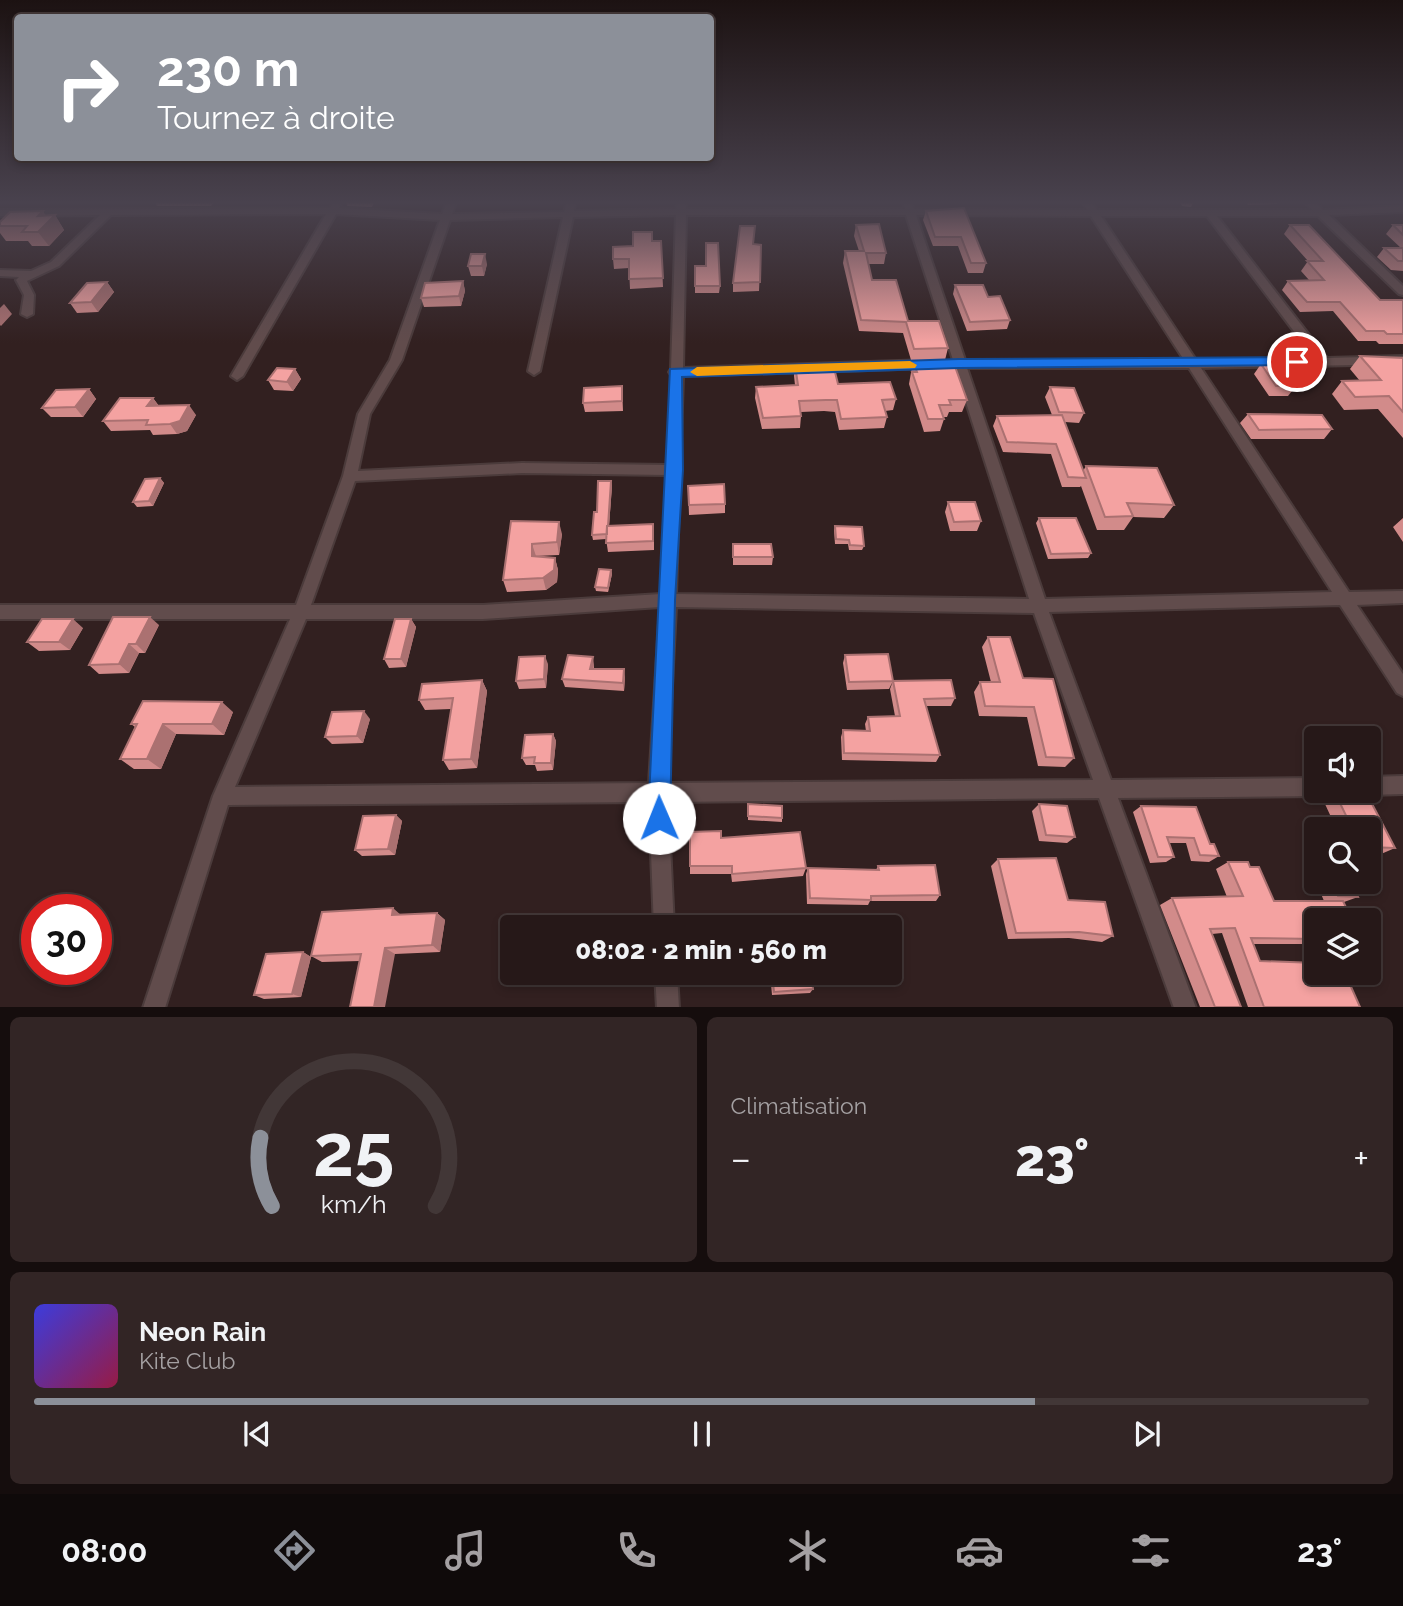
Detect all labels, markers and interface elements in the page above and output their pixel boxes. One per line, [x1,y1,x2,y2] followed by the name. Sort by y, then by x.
[157,40,299,97] text: 230 m
[42,42,133,133] icon: right
[157,99,395,136] text: Tournez à droite
[1267,332,1327,392] pin
[1278,343,1316,381] icon: arrive
[1304,726,1381,985] map controls
[1304,726,1381,803] button: sound
[622,781,696,855] position arrow
[1304,817,1381,894] button: search
[21,894,112,985] speed limit sign: 30
[1304,908,1381,985] button: layers
[575,935,827,965] text: 08:02 · 2 min · 560 m
[731,1092,867,1119] text: Climatisation
[313,1108,394,1193] text: 25
[1015,1127,1089,1188] text: 23°
[731,1136,751,1181] text: −
[1353,1136,1369,1181] text: +
[320,1188,386,1218] text: km/h
[139,1317,266,1347] text: Neon Rain
[139,1347,236,1374] text: Kite Club
[238,1415,276,1453] icon: previous
[683,1415,721,1453] icon: pause
[1128,1415,1166,1453] icon: next
[270,1526,319,1575] icon: directions
[441,1526,490,1575] icon: music
[612,1526,661,1575] icon: phone
[783,1526,832,1575] icon: climate
[955,1526,1004,1575] icon: car
[1126,1526,1175,1575] icon: filters
[61,1532,147,1569] text: 08:00
[1297,1532,1342,1569] text: 23°

